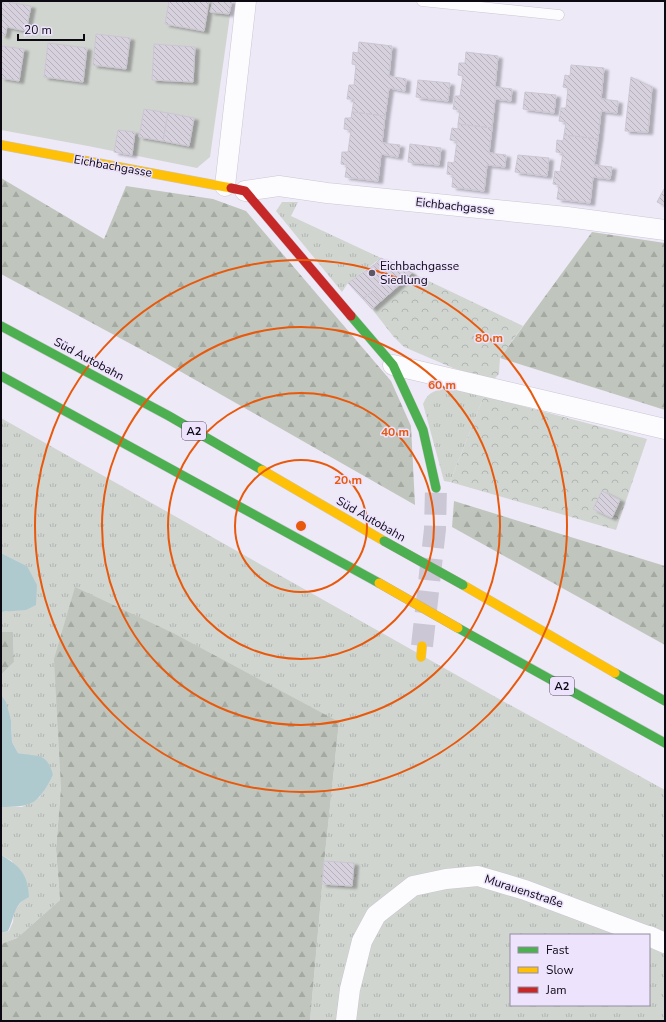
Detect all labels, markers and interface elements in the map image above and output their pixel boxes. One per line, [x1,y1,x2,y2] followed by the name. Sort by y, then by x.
[18,16,84,42] scale bar
[24,22,52,38] text: 20 m
[73,151,153,181] street label: Eichbachgasse
[415,194,495,218] street label: Eichbachgasse
[380,258,459,288] place label: Eichbachgasse Siedlung
[367,268,377,278] marker: Eichbachgasse Siedlung
[475,330,503,346] text: 80 m
[51,334,127,384] street label: Süd Autobahn
[428,377,456,393] text: 60 m
[182,422,206,440] road number: A2
[381,424,409,440] text: 40 m
[334,472,362,488] text: 20 m
[333,493,409,545] street label: Süd Autobahn
[294,519,308,533] centre of rings
[550,677,574,695] road number: A2
[483,871,565,911] street label: Murauenstraße
[510,934,650,1006] legend
[546,942,569,958] text: Fast
[546,962,574,978] text: Slow
[545,982,567,998] text: Jam

